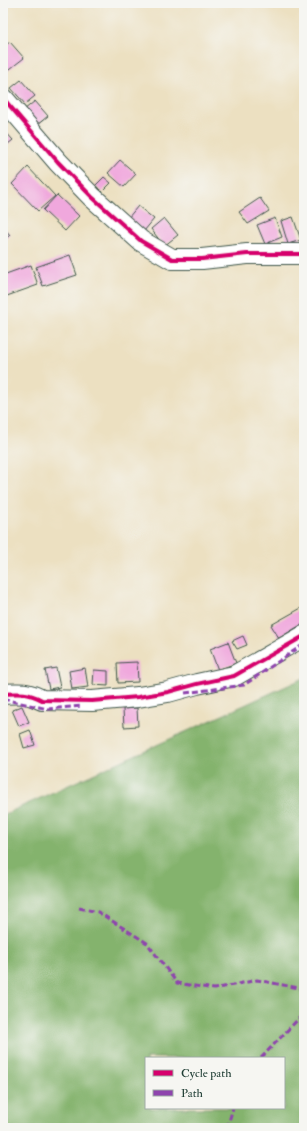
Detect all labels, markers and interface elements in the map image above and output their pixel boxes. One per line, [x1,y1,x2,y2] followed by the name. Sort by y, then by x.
[145,1057,285,1109] legend
[181,1066,232,1081] text: Cycle path
[181,1086,204,1101] text: Path

